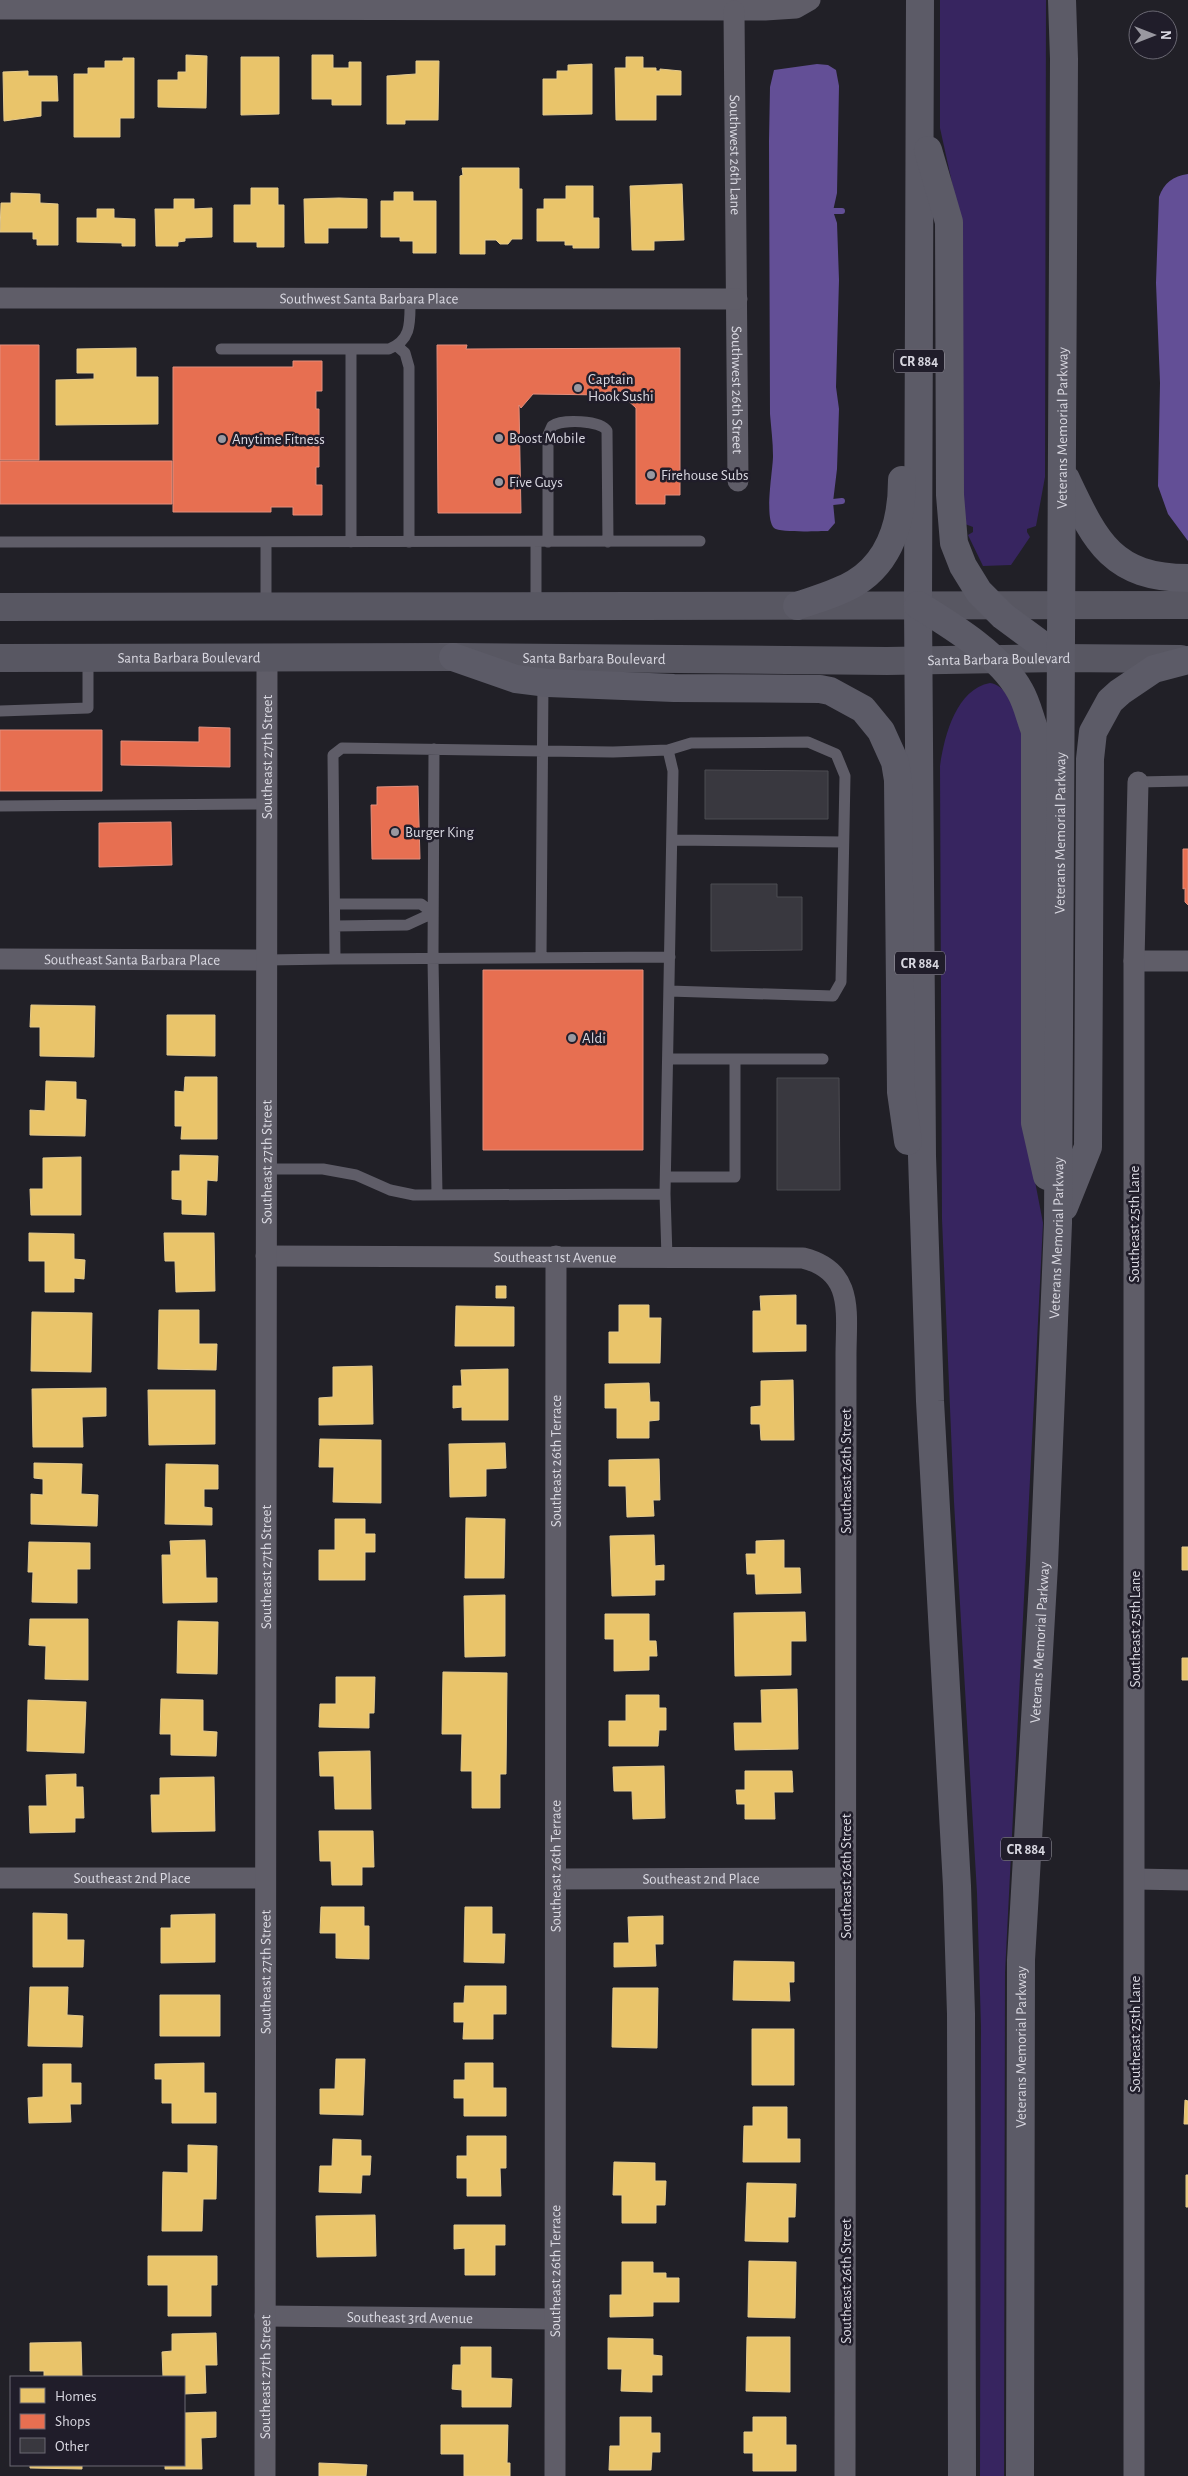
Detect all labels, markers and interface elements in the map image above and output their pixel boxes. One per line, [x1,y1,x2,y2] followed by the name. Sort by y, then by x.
[1128,10,1178,60] north arrow
[1158,30,1172,40] text: N
[727,95,743,215] street label: Southwest 26th Lane
[280,291,459,307] street label: Southwest Santa Barbara Place
[729,326,745,454] street label: Southwest 26th Street
[1055,346,1071,509] street label: Veterans Memorial Parkway
[894,350,944,372] road number: CR 884
[588,372,654,404] place label: Captain Hook Sushi
[572,382,584,394] marker: Captain Hook Sushi
[509,431,585,446] place label: Boost Mobile
[232,432,325,447] place label: Anytime Fitness
[493,432,505,444] marker: Boost Mobile
[216,433,228,445] marker: Anytime Fitness
[661,468,749,483] place label: Firehouse Subs
[645,469,657,481] marker: Firehouse Subs
[509,475,563,490] place label: Five Guys
[493,476,505,488] marker: Five Guys
[117,650,261,666] street label: Santa Barbara Boulevard
[522,651,666,667] street label: Santa Barbara Boulevard
[927,651,1071,668] street label: Santa Barbara Boulevard
[260,694,275,819] street label: Southeast 27th Street
[1053,751,1068,914] street label: Veterans Memorial Parkway
[405,825,475,840] place label: Burger King
[389,826,401,838] marker: Burger King
[895,951,945,974] road number: CR 884
[44,952,220,968] street label: Southeast Santa Barbara Place
[582,1031,606,1046] place label: Aldi
[566,1032,578,1044] marker: Aldi
[259,1099,275,1224] street label: Southeast 27th Street
[1047,1156,1066,1319] street label: Veterans Memorial Parkway
[1127,1165,1142,1282] street label: Southeast 25th Lane
[494,1250,617,1265] street label: Southeast 1st Avenue
[549,1395,564,1527] street label: Southeast 26th Terrace
[839,1408,854,1534] street label: Southeast 26th Street
[259,1504,274,1629] street label: Southeast 27th Street
[1028,1561,1052,1724] street label: Veterans Memorial Parkway
[1128,1570,1143,1687] street label: Southeast 25th Lane
[548,1800,564,1932] street label: Southeast 26th Terrace
[839,1813,854,1939] street label: Southeast 26th Street
[1001,1838,1051,1860] road number: CR 884
[73,1871,191,1886] street label: Southeast 2nd Place
[642,1871,760,1887] street label: Southeast 2nd Place
[258,1909,274,2034] street label: Southeast 27th Street
[1014,1965,1029,2128] street label: Veterans Memorial Parkway
[1128,1975,1143,2092] street label: Southeast 25th Lane
[548,2205,563,2337] street label: Southeast 26th Terrace
[839,2218,854,2344] street label: Southeast 26th Street
[347,2310,473,2326] street label: Southeast 3rd Avenue
[258,2314,273,2439] street label: Southeast 27th Street
[10,2376,185,2466] legend
[55,2389,97,2404] text: Homes
[55,2414,90,2429] text: Shops
[55,2439,89,2454] text: Other

